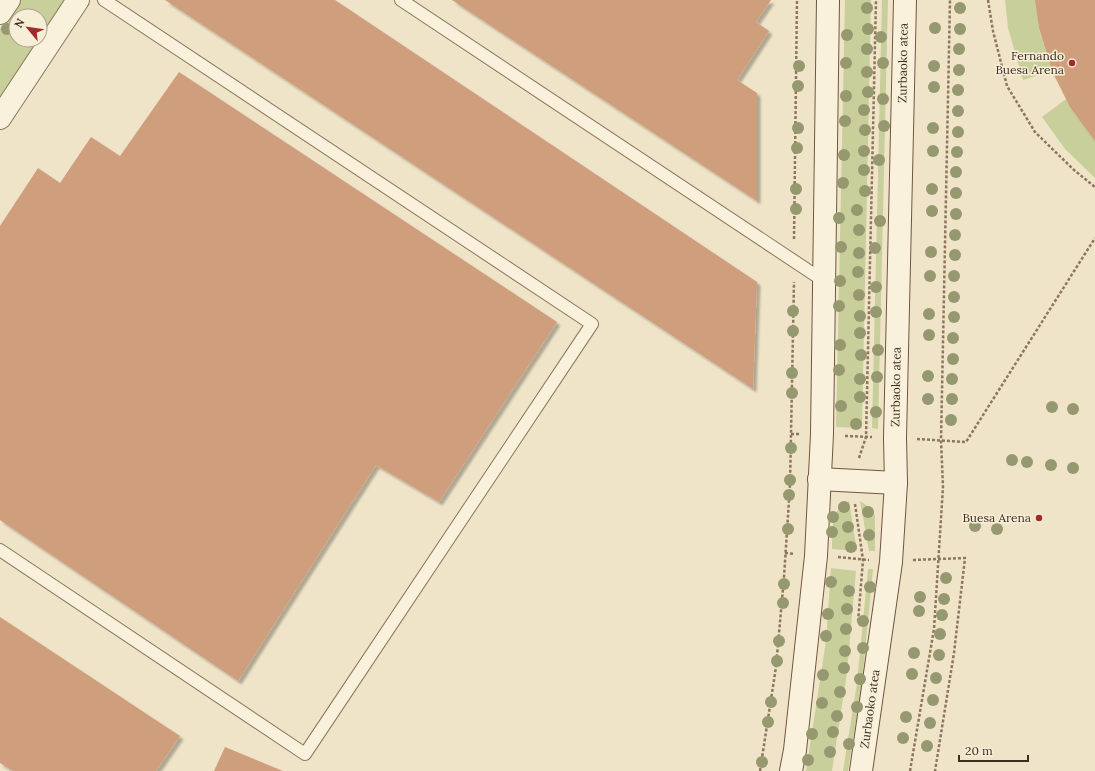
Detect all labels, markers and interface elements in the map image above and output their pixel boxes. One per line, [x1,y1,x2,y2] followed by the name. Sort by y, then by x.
[8,8,48,48] north arrow
[11,16,28,30] text: N
[894,23,911,103] street label: Zurbaoko atea
[995,48,1064,77] place label: Fernando Buesa Arena
[1067,58,1077,68] marker: Fernando Buesa Arena
[887,347,904,427] street label: Zurbaoko atea
[962,510,1031,525] place label: Buesa Arena
[1034,513,1044,523] marker: Buesa Arena
[857,668,882,749] street label: Zurbaoko atea
[959,737,1028,763] scale bar
[965,743,993,758] text: 20 m

